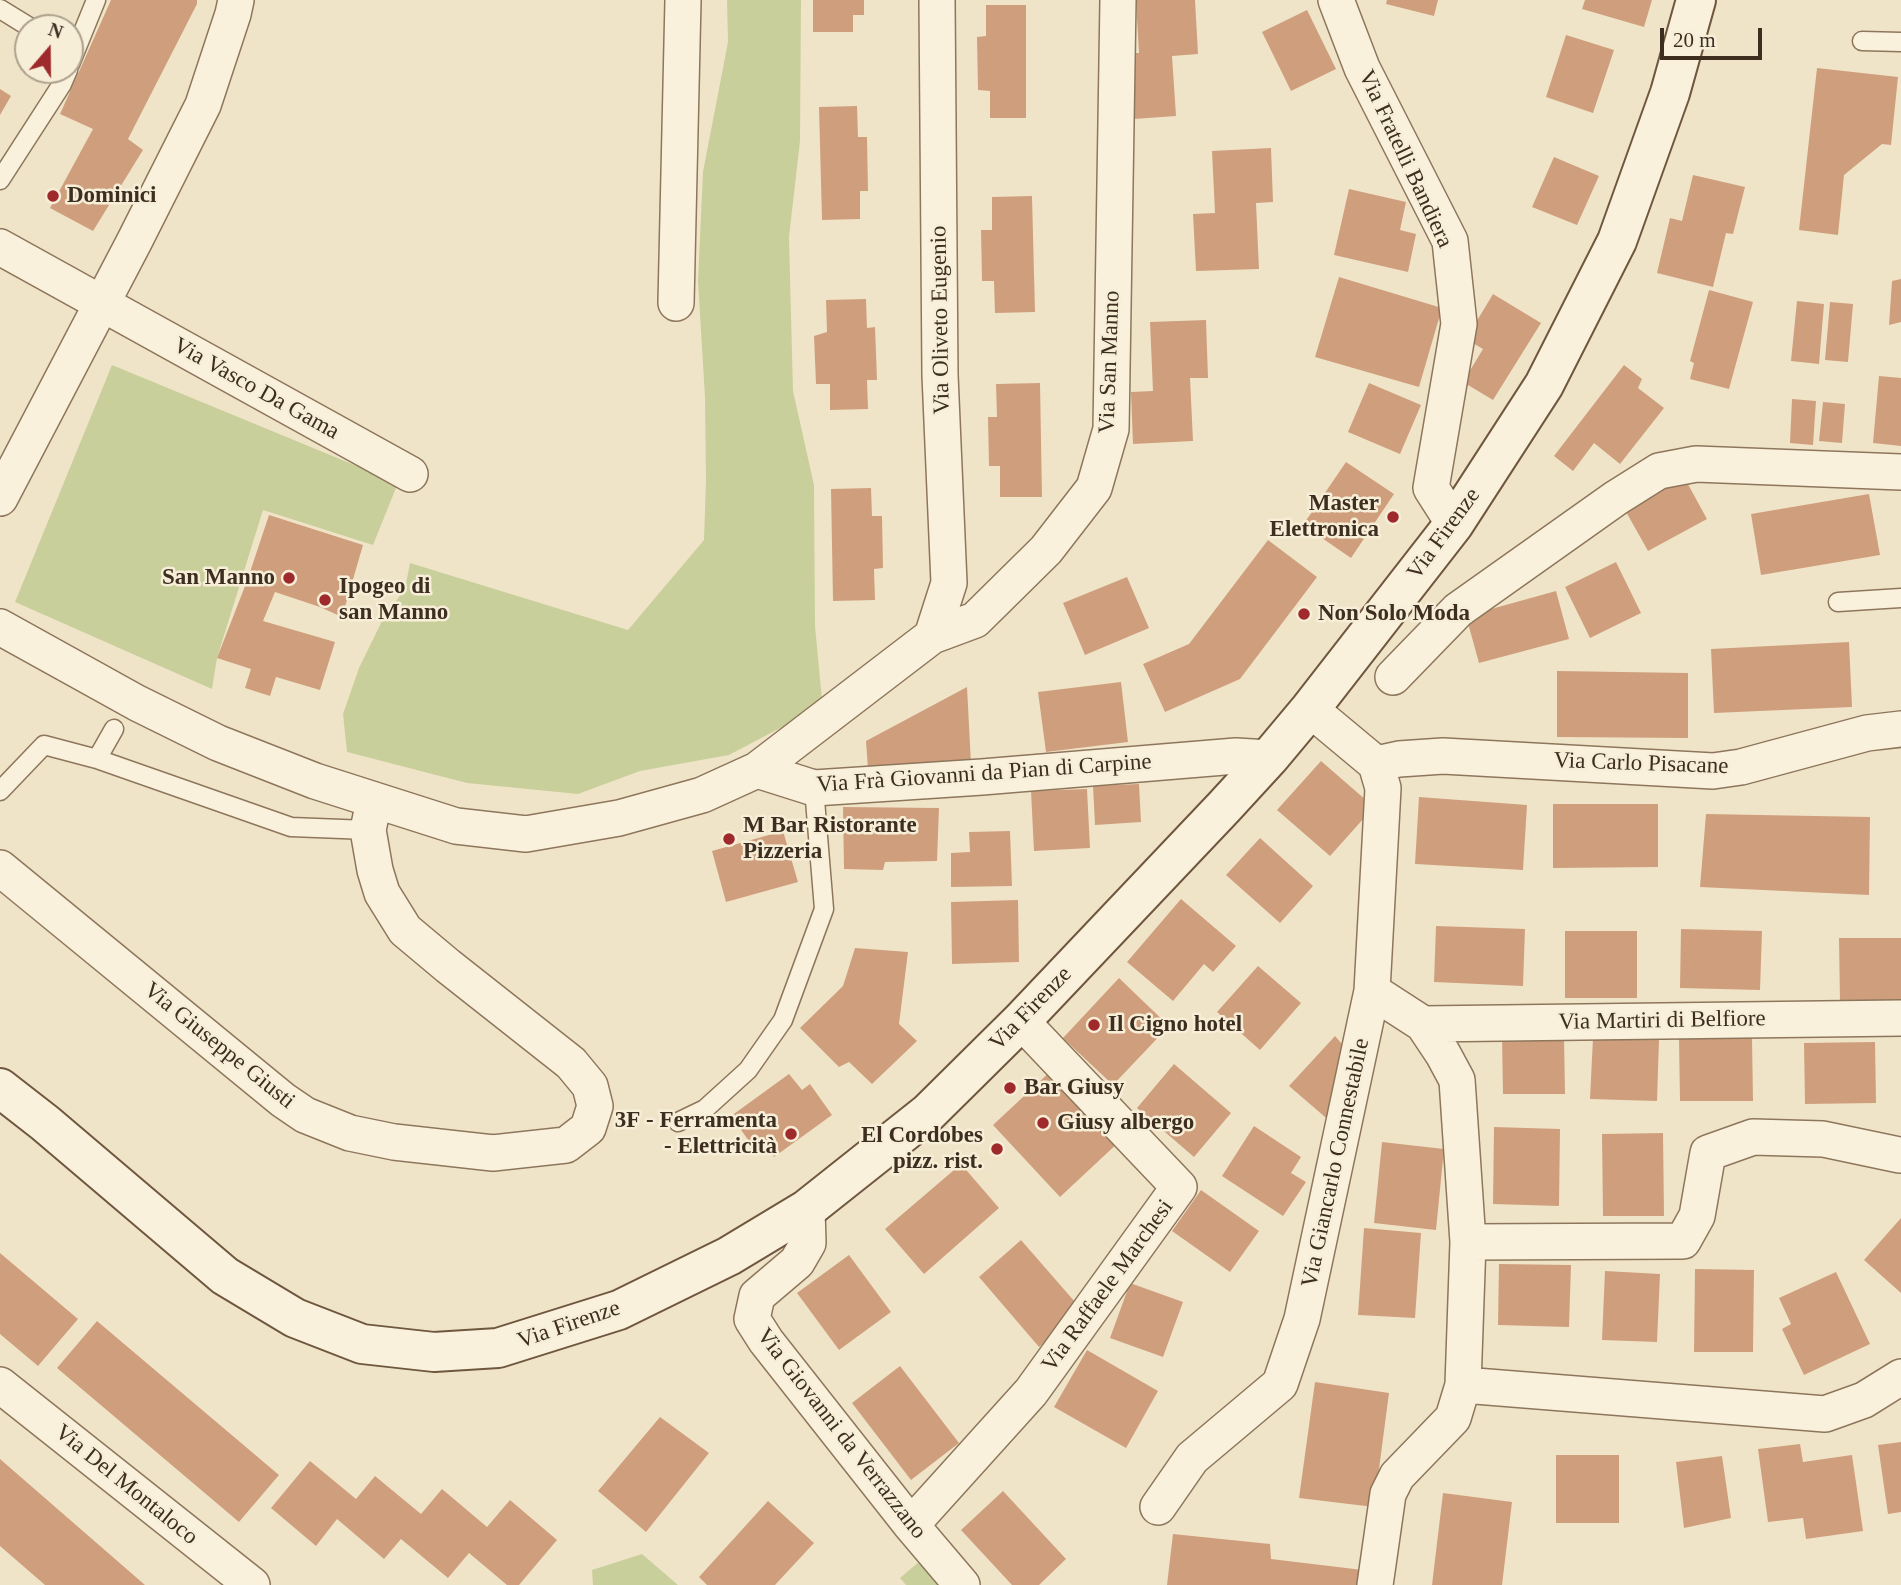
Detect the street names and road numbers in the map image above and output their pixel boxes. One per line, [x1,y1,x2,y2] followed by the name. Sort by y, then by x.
[1352,66,1458,252] street label: Via Fratelli Bandiera
[926,225,956,415] street label: Via Oliveto Eugenio
[1094,290,1126,434] street label: Via San Manno
[168,332,344,446] street label: Via Vasco Da Gama
[1402,483,1486,585] street label: Via Firenze
[1553,747,1729,781] street label: Via Carlo Pisacane
[816,749,1152,799] street label: Via Frà Giovanni da Pian di Carpine
[984,961,1078,1057] street label: Via Firenze
[138,977,300,1115] street label: Via Giuseppe Giusti
[1558,1005,1766,1037] street label: Via Martiri di Belfiore
[1296,1036,1376,1290] street label: Via Giancarlo Connestabile
[1036,1194,1180,1378] street label: Via Raffaele Marchesi
[514,1295,624,1355] street label: Via Firenze
[750,1323,932,1545] street label: Via Giovanni da Verrazzano
[49,1419,203,1551] street label: Via Del Montaloco

